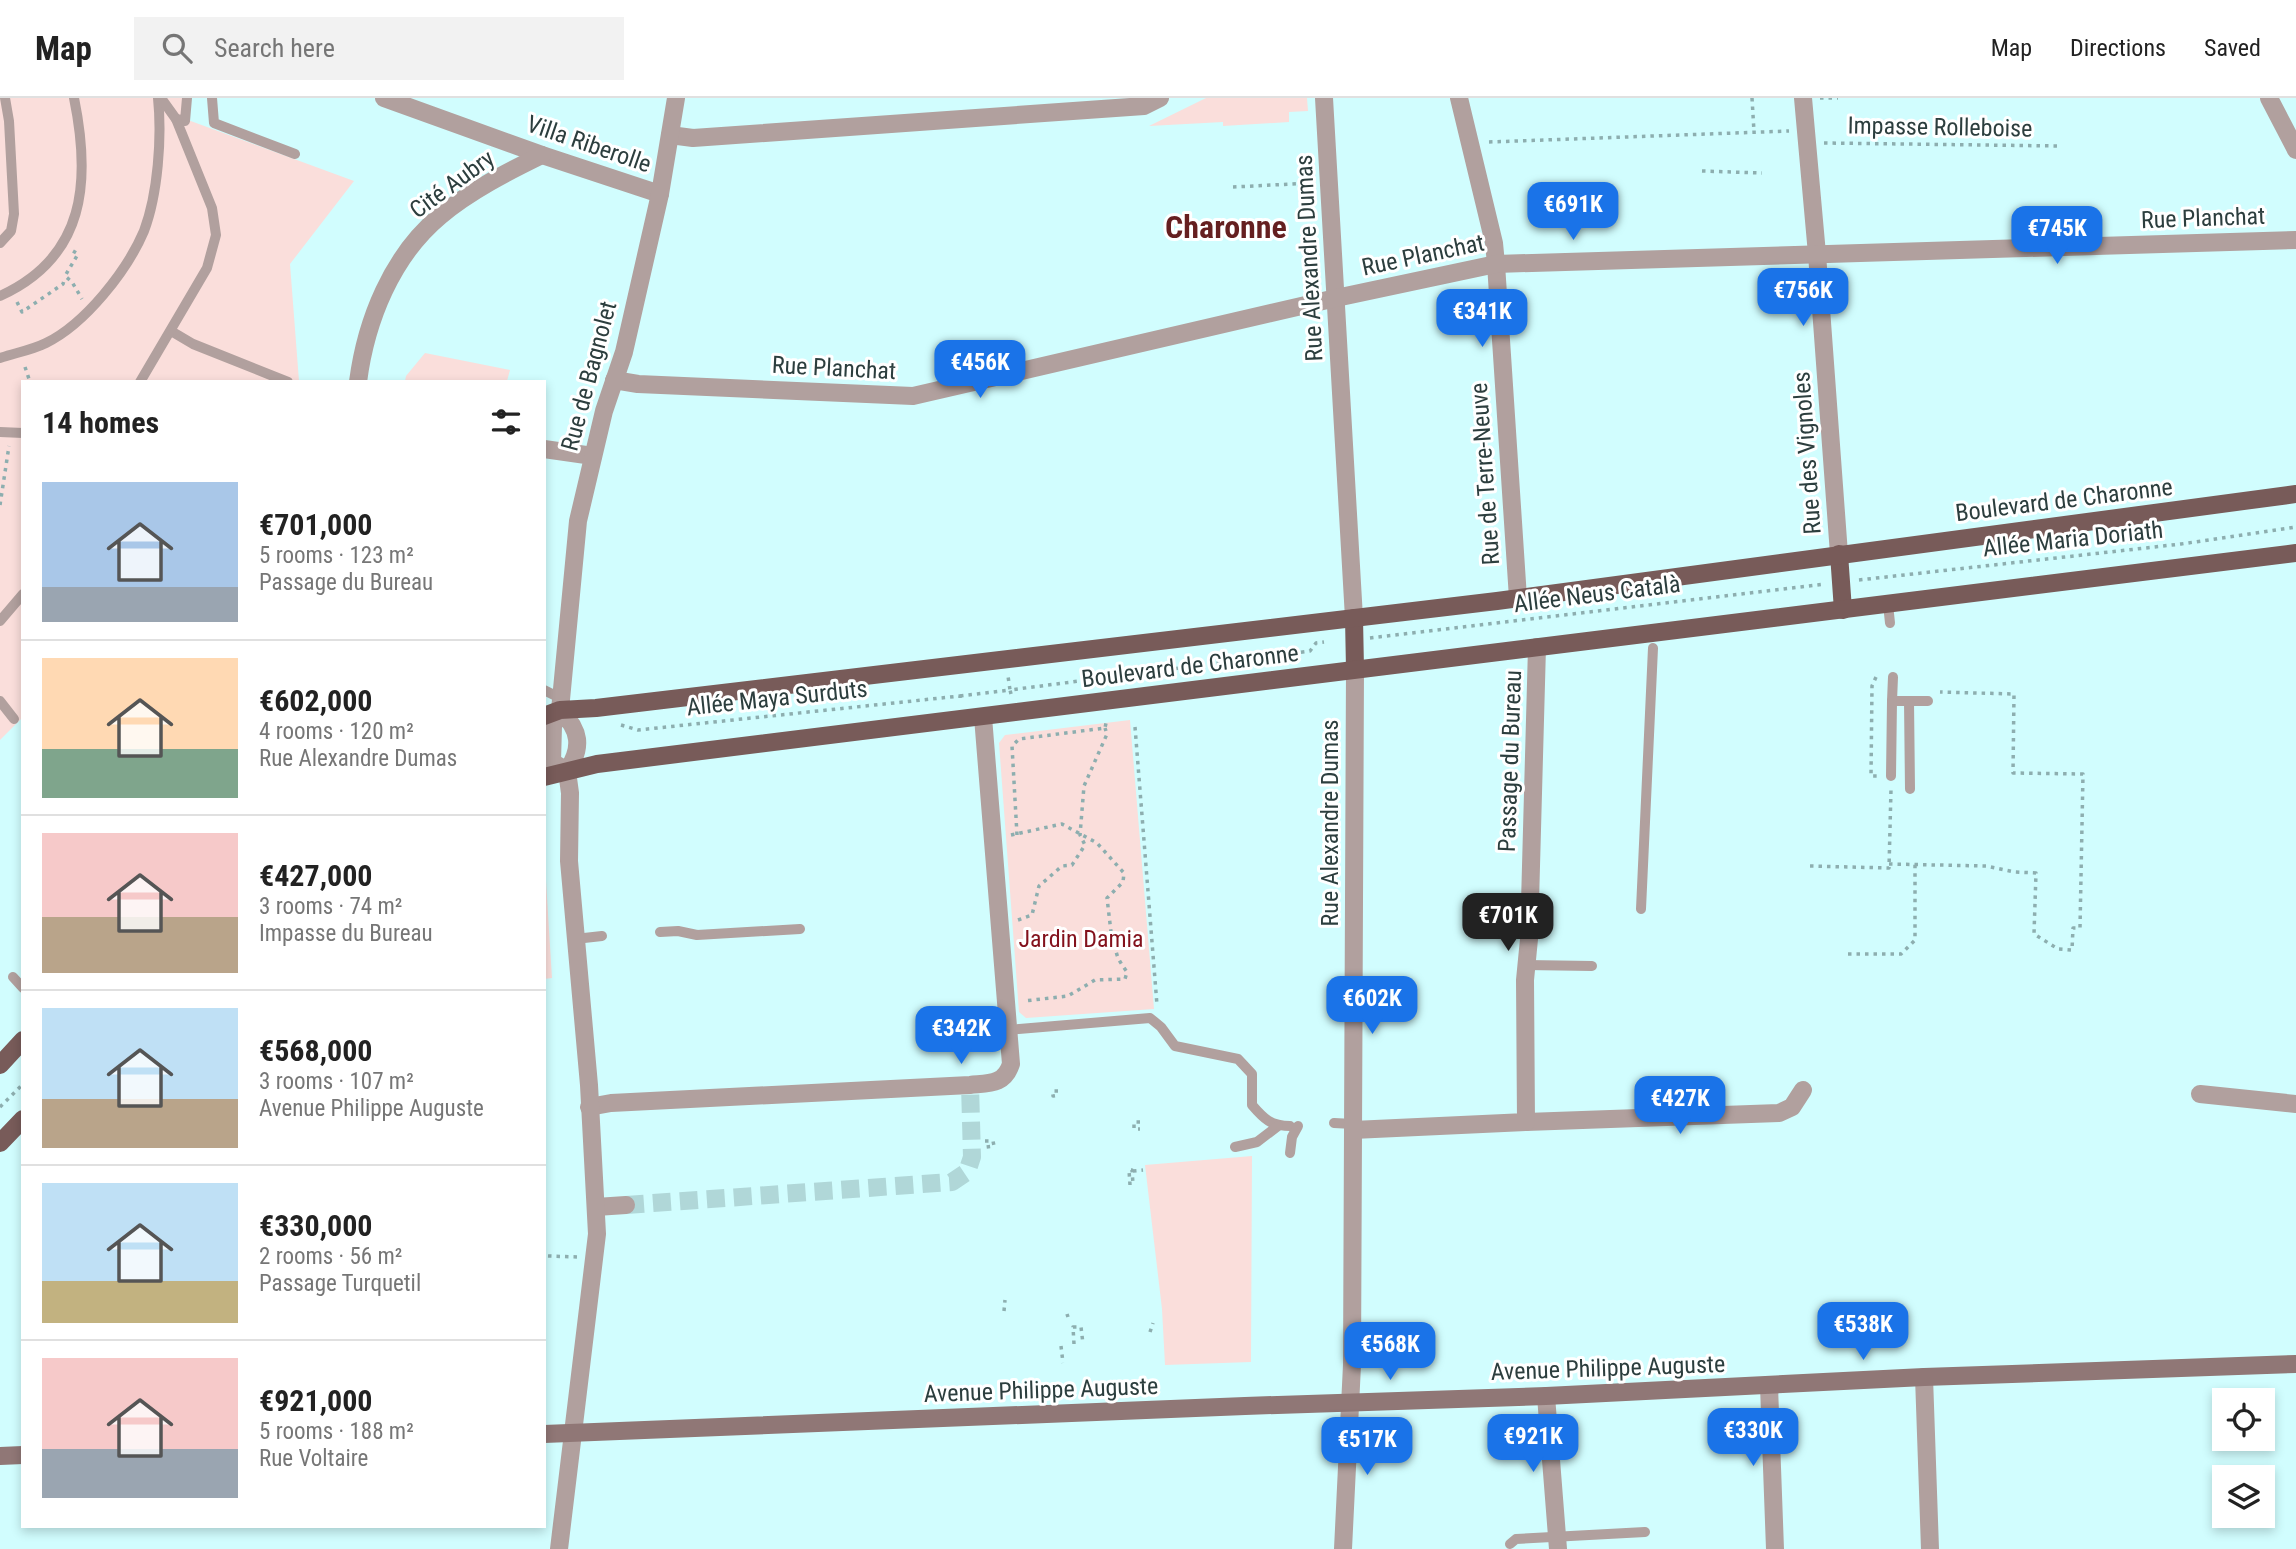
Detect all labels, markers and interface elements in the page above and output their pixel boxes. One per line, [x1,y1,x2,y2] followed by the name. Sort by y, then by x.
[134,17,624,80] search box
[35,29,92,68] text: Map
[158,29,196,67] icon: search
[214,33,335,63] text: Search here
[1991,34,2032,62] text: Map
[2070,34,2166,62] text: Directions
[2204,34,2261,62] text: Saved
[523,110,655,178] street label: Villa Riberolle
[1847,111,2033,143] street label: Impasse Rolleboise
[404,144,500,224] street label: Cité Aubry
[1290,154,1328,362] street label: Rue Alexandre Dumas
[1524,183,1622,242] pin: €691K
[1543,191,1603,218] text: €691K
[2140,202,2266,234] street label: Rue Planchat
[2008,206,2106,266] pin: €745K
[1165,208,1287,246] district label: Charonne
[2027,215,2087,242] text: €745K
[1359,228,1487,282] street label: Rue Planchat
[1754,268,1852,328] pin: €756K
[1773,277,1833,304] text: €756K
[1433,289,1531,349] pin: €341K
[556,298,622,454] street label: Rue de Bagnolet
[1452,298,1512,325] text: €341K
[931,341,1029,400] pin: €456K
[950,349,1010,376] text: €456K
[771,351,897,385] street label: Rue Planchat
[1787,371,1827,535] street label: Rue des Vignoles
[1465,382,1505,566] street label: Rue de Terre-Neuve
[487,403,525,441] icon: filters
[42,405,159,440] text: 14 homes
[1954,473,2174,527] street label: Boulevard de Charonne
[259,507,372,542] text: €701,000
[98,510,182,594] icon: home
[1981,516,2165,562] street label: Allée Maria Doriath
[259,542,414,569] text: 5 rooms · 123 m²
[259,569,433,596] text: Passage du Bureau
[1512,570,1682,618] street label: Allée Neus Català
[1080,639,1300,693] street label: Boulevard de Charonne
[1493,670,1527,852] street label: Passage du Bureau
[685,675,869,721] street label: Allée Maya Surduts
[259,683,372,718] text: €602,000
[98,686,182,770] icon: home
[259,718,414,745] text: 4 rooms · 120 m²
[1316,720,1344,926] street label: Rue Alexandre Dumas
[259,745,457,772] text: Rue Alexandre Dumas
[259,858,372,893] text: €427,000
[98,861,182,945] icon: home
[259,893,402,920] text: 3 rooms · 74 m²
[1459,894,1557,953] pin: €701K
[1478,902,1538,929] text: €701K
[259,920,433,947] text: Impasse du Bureau
[1018,925,1144,953] park label: Jardin Damia
[1323,976,1421,1036] pin: €602K
[1342,985,1402,1012] text: €602K
[912,1006,1010,1066] pin: €342K
[931,1015,991,1042] text: €342K
[259,1033,372,1068] text: €568,000
[98,1036,182,1120] icon: home
[259,1068,414,1095] text: 3 rooms · 107 m²
[1631,1076,1729,1136] pin: €427K
[1650,1085,1710,1112] text: €427K
[259,1095,484,1122] text: Avenue Philippe Auguste
[259,1208,372,1243] text: €330,000
[98,1211,182,1295] icon: home
[259,1243,402,1270] text: 2 rooms · 56 m²
[259,1270,421,1297] text: Passage Turquetil
[1814,1302,1912,1362] pin: €538K
[1833,1311,1893,1338] text: €538K
[1341,1322,1439,1382] pin: €568K
[1360,1331,1420,1358] text: €568K
[1490,1350,1726,1386] street label: Avenue Philippe Auguste
[923,1372,1159,1408] street label: Avenue Philippe Auguste
[259,1383,372,1418] text: €921,000
[98,1386,182,1470] icon: home
[2212,1388,2275,1528] map controls
[2212,1388,2275,1451] button: locate
[1704,1408,1802,1468] pin: €330K
[1484,1414,1582,1474] pin: €921K
[1723,1417,1783,1444] text: €330K
[259,1418,414,1445] text: 5 rooms · 188 m²
[1318,1418,1416,1477] pin: €517K
[1503,1423,1563,1450] text: €921K
[1337,1426,1397,1453] text: €517K
[259,1445,368,1472] text: Rue Voltaire
[2212,1465,2275,1528] button: layers

